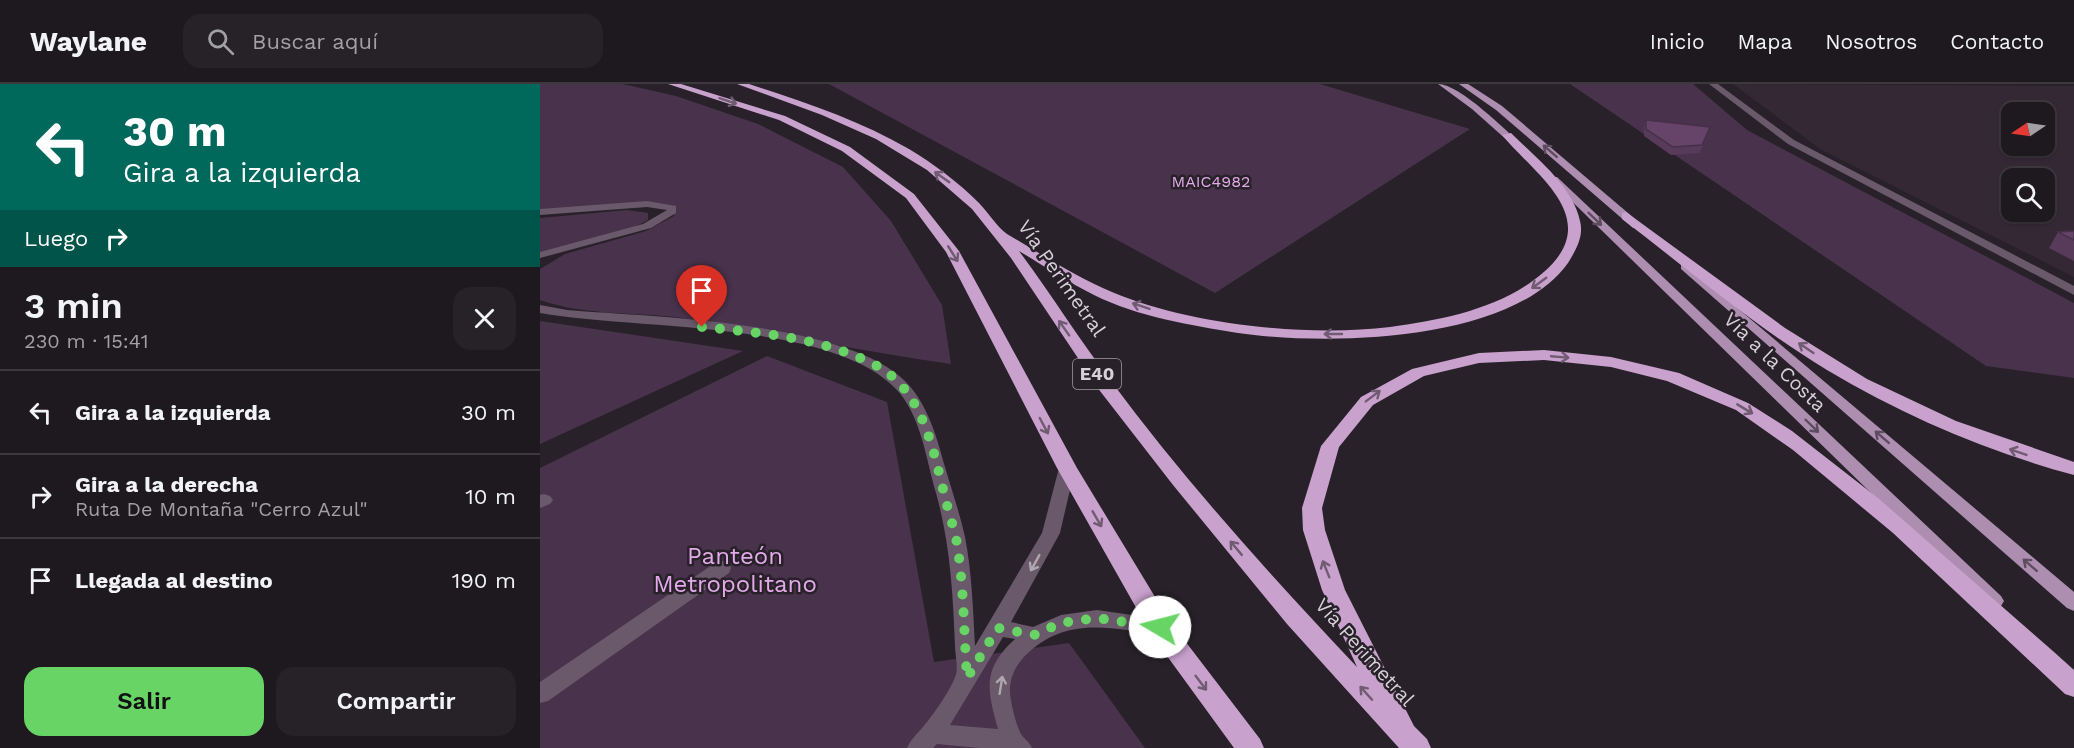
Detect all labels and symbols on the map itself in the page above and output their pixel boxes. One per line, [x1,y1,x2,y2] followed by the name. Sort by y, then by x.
[718,96,737,107] one-way arrow
[2001,102,2055,156] north arrow
[1543,144,1558,158] one-way arrow
[934,171,950,183] one-way arrow
[1172,172,1250,191] park label: MAIC4982
[1587,212,1602,226] one-way arrow
[1013,215,1111,341] street label: Vía Perimetral
[946,245,959,262] one-way arrow
[676,265,727,327] pin
[1532,276,1548,289] one-way arrow
[1132,300,1151,311] one-way arrow
[1719,307,1831,417] street label: Vía a la Costa
[1058,320,1070,337] one-way arrow
[1323,328,1343,340] one-way arrow
[1798,342,1815,354] one-way arrow
[1549,352,1569,363] one-way arrow
[1073,359,1121,389] road number: E40
[1365,389,1381,402] one-way arrow
[1737,404,1754,416] one-way arrow
[1039,416,1051,434] one-way arrow
[1804,419,1819,434] one-way arrow
[1875,430,1890,444] one-way arrow
[2009,445,2028,456] one-way arrow
[1091,510,1103,527] one-way arrow
[1229,540,1242,556] one-way arrow
[653,542,817,598] park label: Panteón Metropolitano
[1028,554,1040,571] one-way arrow
[2023,558,2038,572] one-way arrow
[1320,560,1331,579] one-way arrow
[1310,593,1420,711] street label: Vía Perimetral
[1128,595,1192,659] position arrow
[1195,674,1208,690] one-way arrow
[996,675,1007,695] one-way arrow
[1359,685,1373,700] one-way arrow

